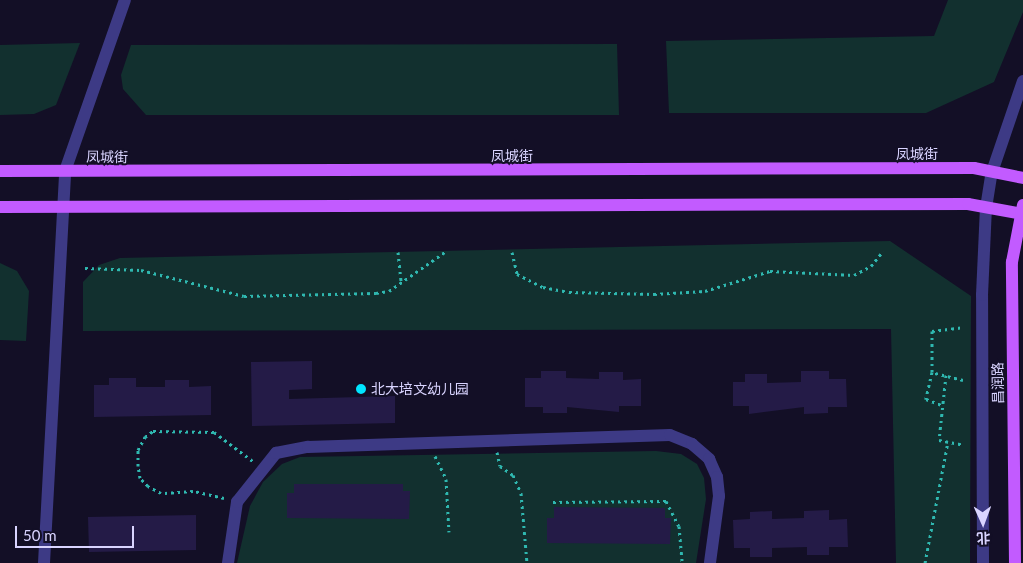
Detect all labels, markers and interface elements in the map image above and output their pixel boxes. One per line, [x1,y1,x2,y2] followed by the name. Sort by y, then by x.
[896,146,938,162] street label: 凤城街
[86,148,128,166] street label: 凤城街
[491,148,533,164] street label: 凤城街
[989,362,1007,404] street label: 昌润路
[371,381,469,397] place label: 北大培文幼儿园
[355,383,367,395] marker: 北大培文幼儿园
[958,498,1008,548] north arrow
[18,516,136,548] scale bar
[23,526,57,544] text: 50 m
[976,530,991,547] text: 北

